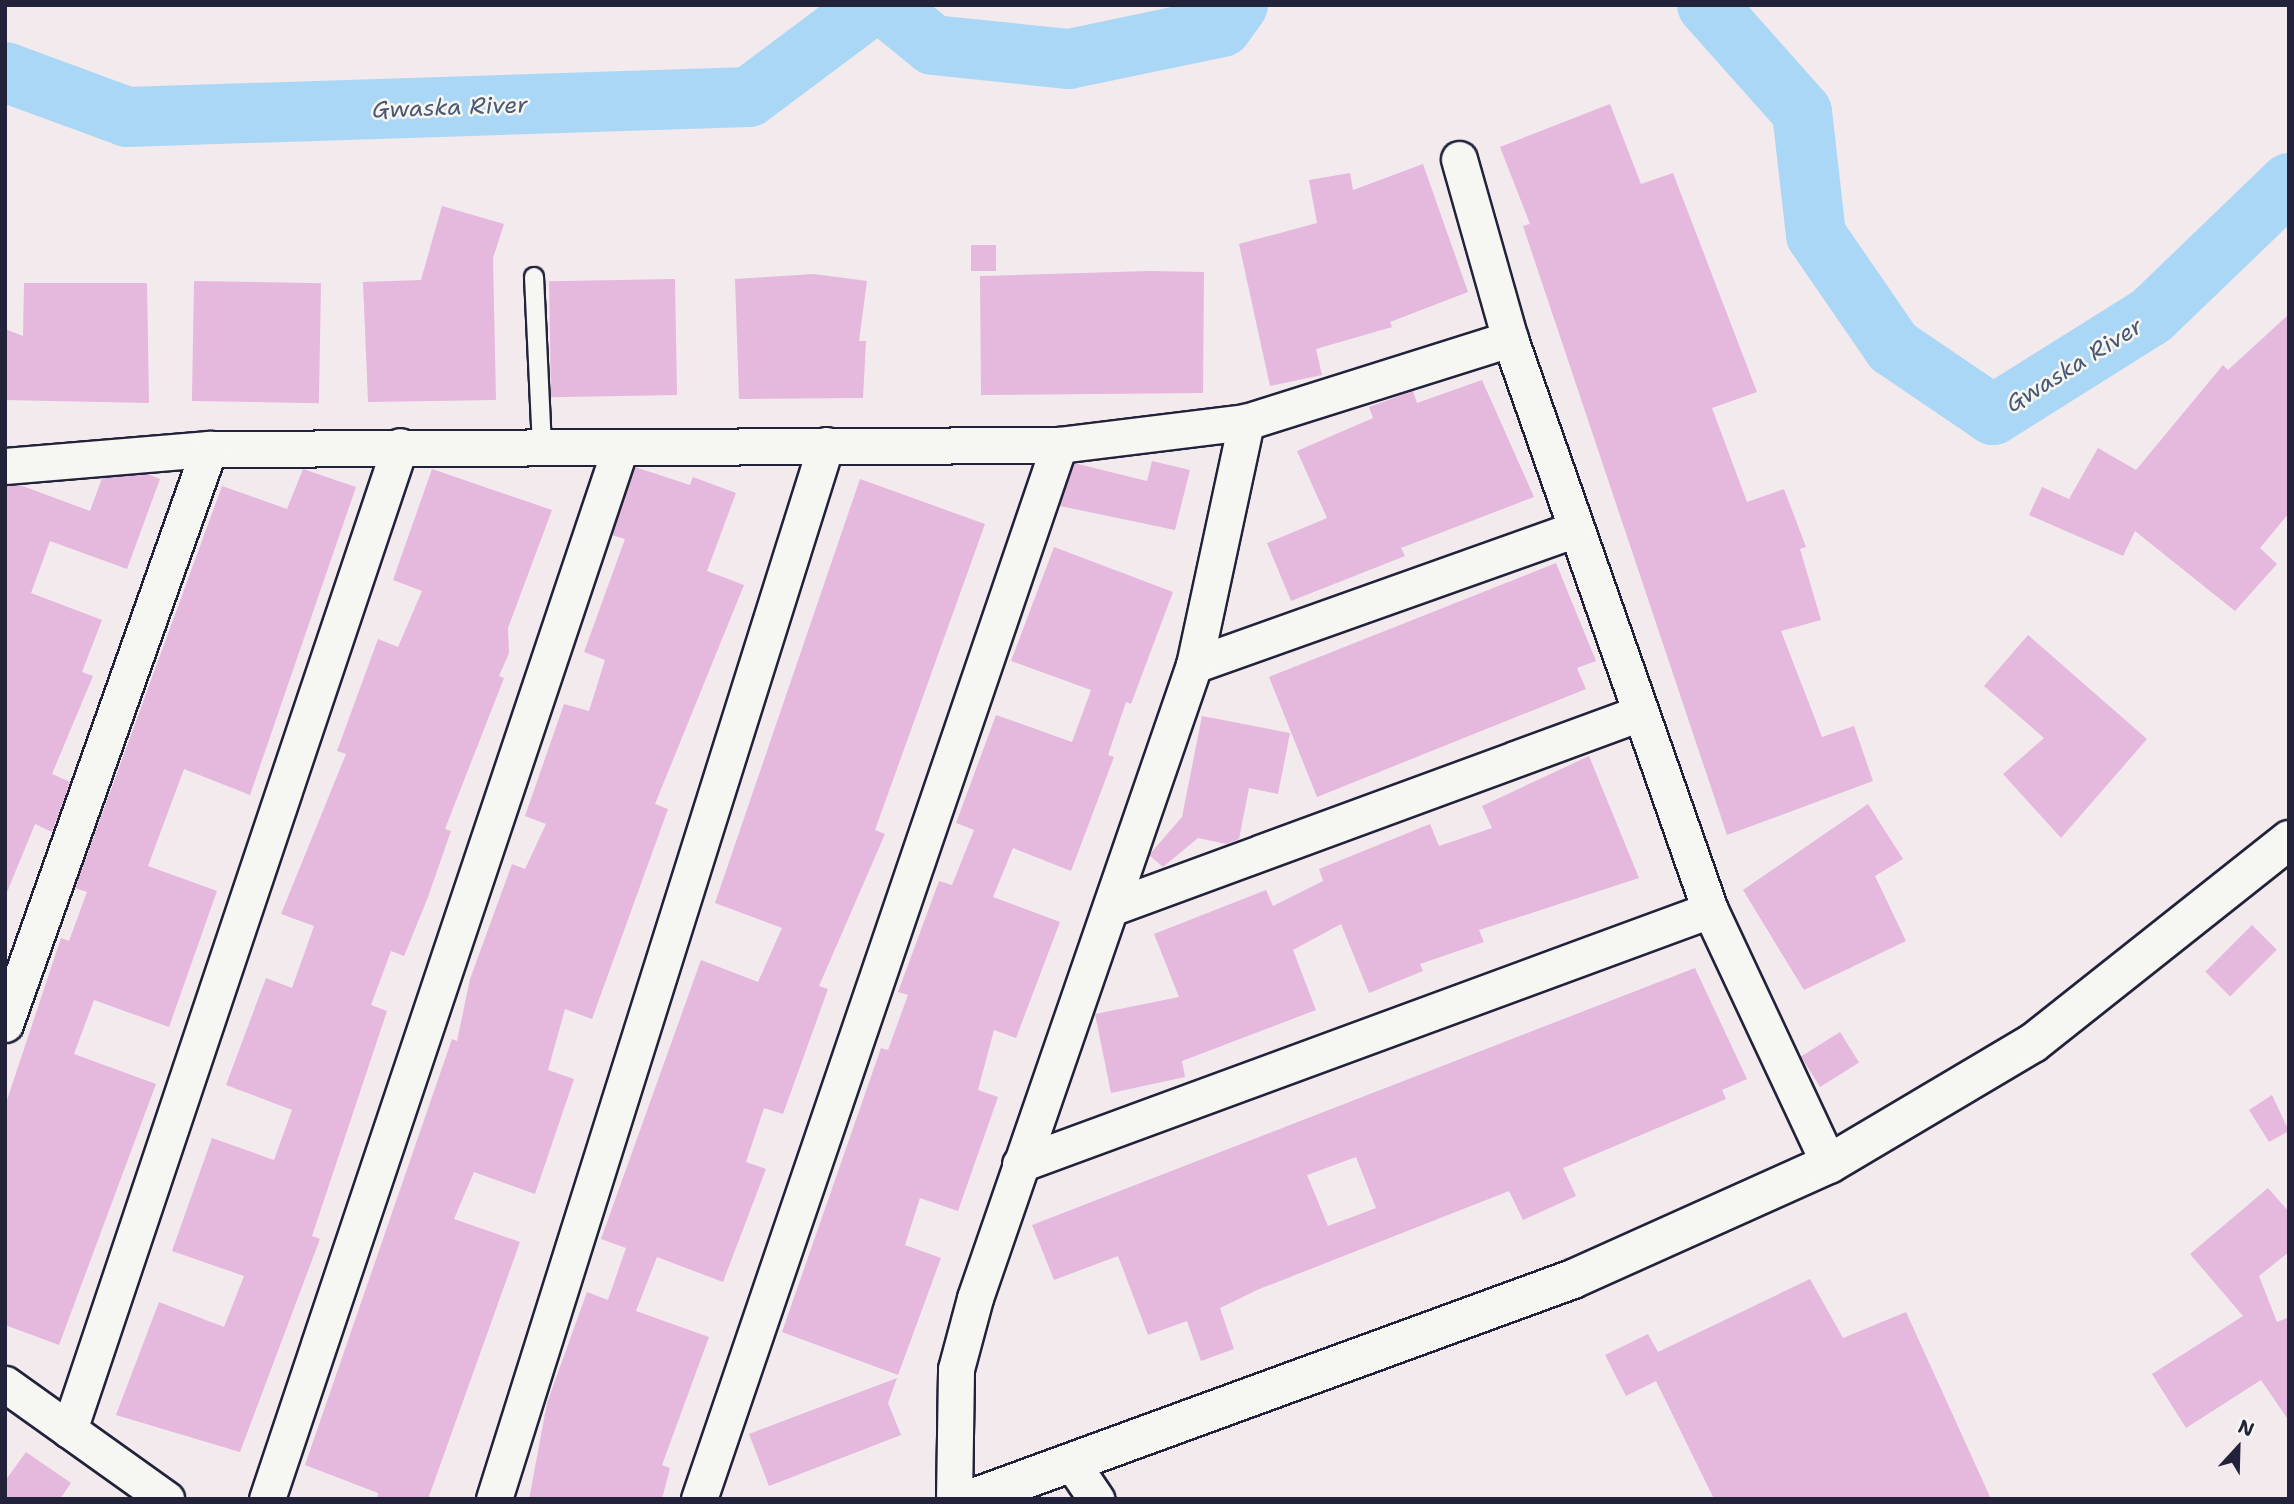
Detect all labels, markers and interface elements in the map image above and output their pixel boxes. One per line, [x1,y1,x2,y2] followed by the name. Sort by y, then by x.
[372,90,528,124] water label: Gwaska River
[2001,312,2147,418] water label: Gwaska River
[2203,1413,2273,1483] north arrow
[2234,1414,2258,1442] text: N

